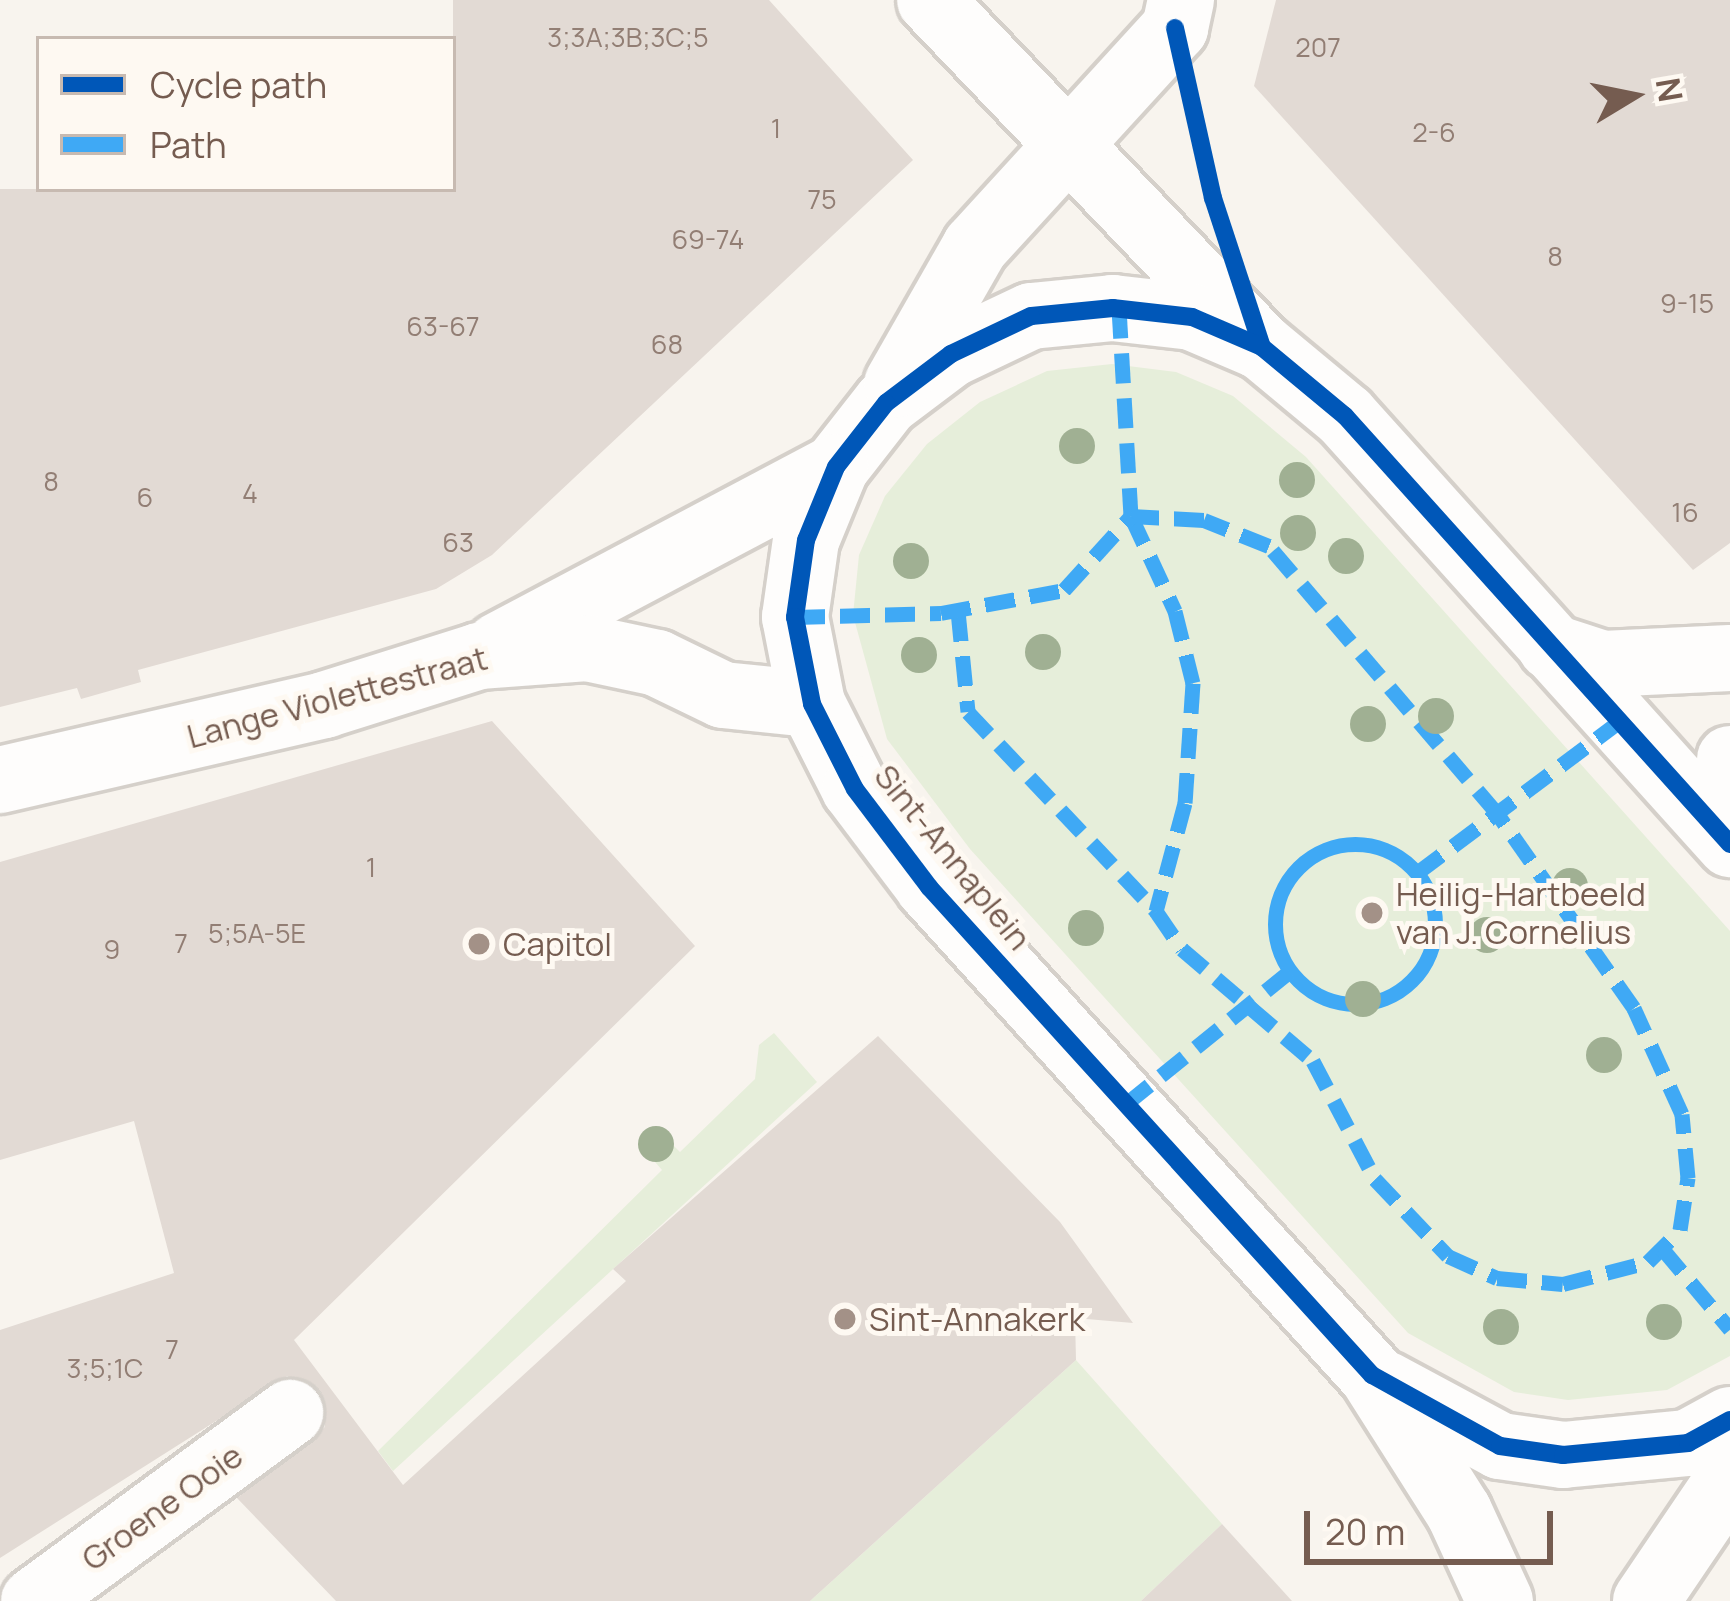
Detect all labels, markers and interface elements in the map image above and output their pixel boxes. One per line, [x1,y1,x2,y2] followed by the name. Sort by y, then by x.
[547,21,709,53] house number: 3;3A;3B;3C;5
[1295,31,1341,63] house number: 207
[36,36,456,192] legend
[1574,36,1694,156] north arrow
[150,60,327,109] text: Cycle path
[1646,74,1694,105] text: N
[771,112,781,144] house number: 1
[1412,116,1456,148] house number: 2-6
[150,120,227,169] text: Path
[807,183,837,215] house number: 75
[672,223,744,255] house number: 69-74
[1547,240,1563,272] house number: 8
[1660,287,1714,319] house number: 9-15
[406,310,480,342] house number: 63-67
[651,328,683,360] house number: 68
[43,465,59,497] house number: 8
[242,477,258,509] house number: 4
[137,481,153,513] house number: 6
[1671,496,1699,528] house number: 16
[442,526,474,558] house number: 63
[183,638,491,756] street label: Lange Violettestraat
[866,757,1040,957] street label: Sint-Annaplein
[366,851,376,883] house number: 1
[1396,874,1646,952] place label: Heilig-Hartbeeld van J. Cornelius
[1359,900,1385,926] marker: Heilig-Hartbeeld van J. Cornelius
[208,917,306,949] house number: 5;5A-5E
[503,924,612,964] place label: Capitol
[174,927,188,959] house number: 7
[466,931,492,957] marker: Capitol
[104,933,120,965] house number: 9
[869,1299,1085,1339] place label: Sint-Annakerk
[832,1306,858,1332] marker: Sint-Annakerk
[165,1333,179,1365] house number: 7
[67,1352,143,1384] house number: 3;5;1C
[74,1435,250,1579] street label: Groene Ooie
[1310,1487,1559,1561] scale bar
[1325,1507,1405,1556] text: 20 m

